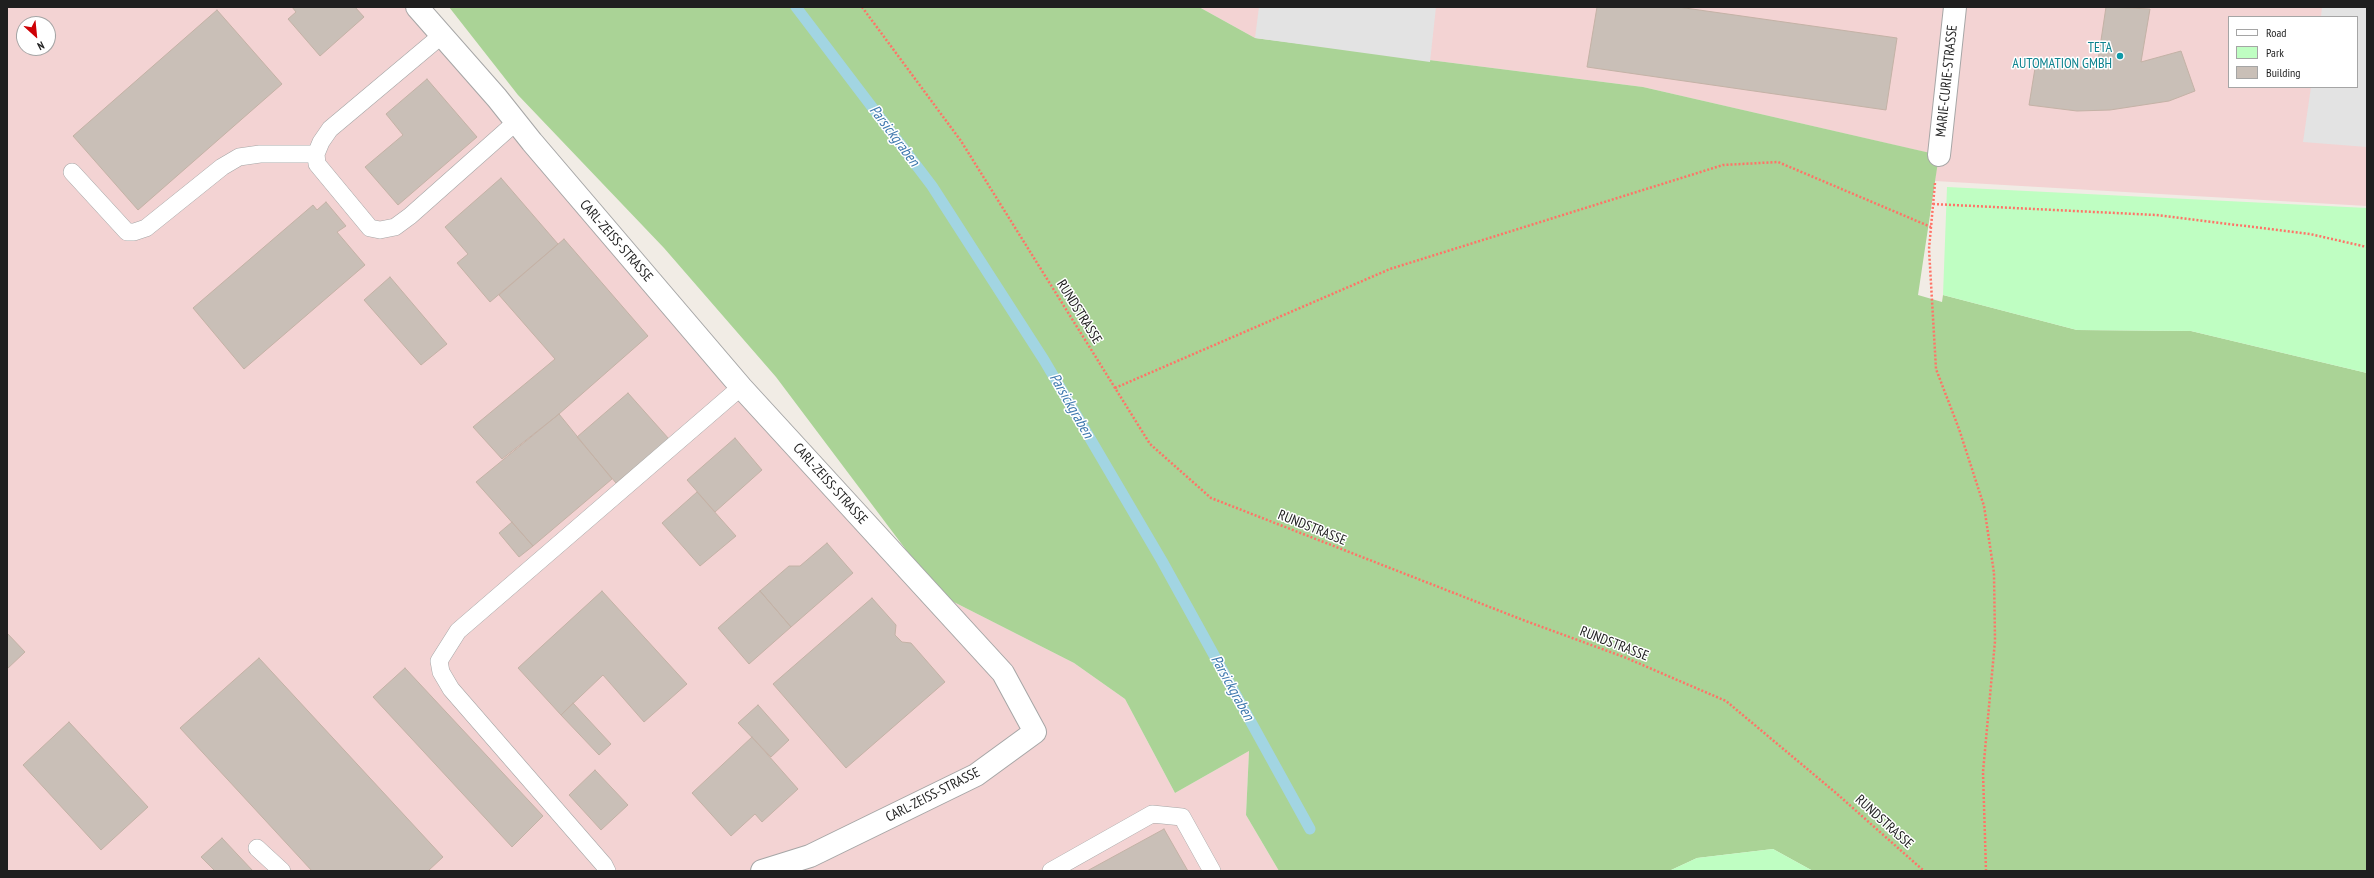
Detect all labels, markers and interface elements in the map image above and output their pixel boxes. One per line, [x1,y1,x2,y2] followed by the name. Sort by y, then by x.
[16,16,56,56] north arrow
[2228,16,2358,88] legend
[1933,24,1961,138] street label: MARIE-CURIE-STRASSE
[2266,25,2286,40] text: Road
[35,38,47,53] text: N
[2012,40,2112,72] place label: TETA AUTOMATION GMBH
[2266,45,2284,60] text: Park
[2115,51,2125,61] marker: TETA AUTOMATION GMBH
[2266,65,2301,80] text: Building
[865,102,923,170] water label: Parsickgraben
[576,197,656,285] street label: CARL-ZEISS-STRASSE
[1053,277,1105,347] street label: RUNDSTRASSE
[1045,370,1097,442] water label: Parsickgraben
[789,440,871,528] street label: CARL-ZEISS-STRASSE
[1275,507,1349,549] street label: RUNDSTRASSE
[1577,623,1651,665] street label: RUNDSTRASSE
[1207,652,1257,724] water label: Parsickgraben
[883,764,983,826] street label: CARL-ZEISS-STRASSE
[1852,792,1916,852] street label: RUNDSTRASSE

